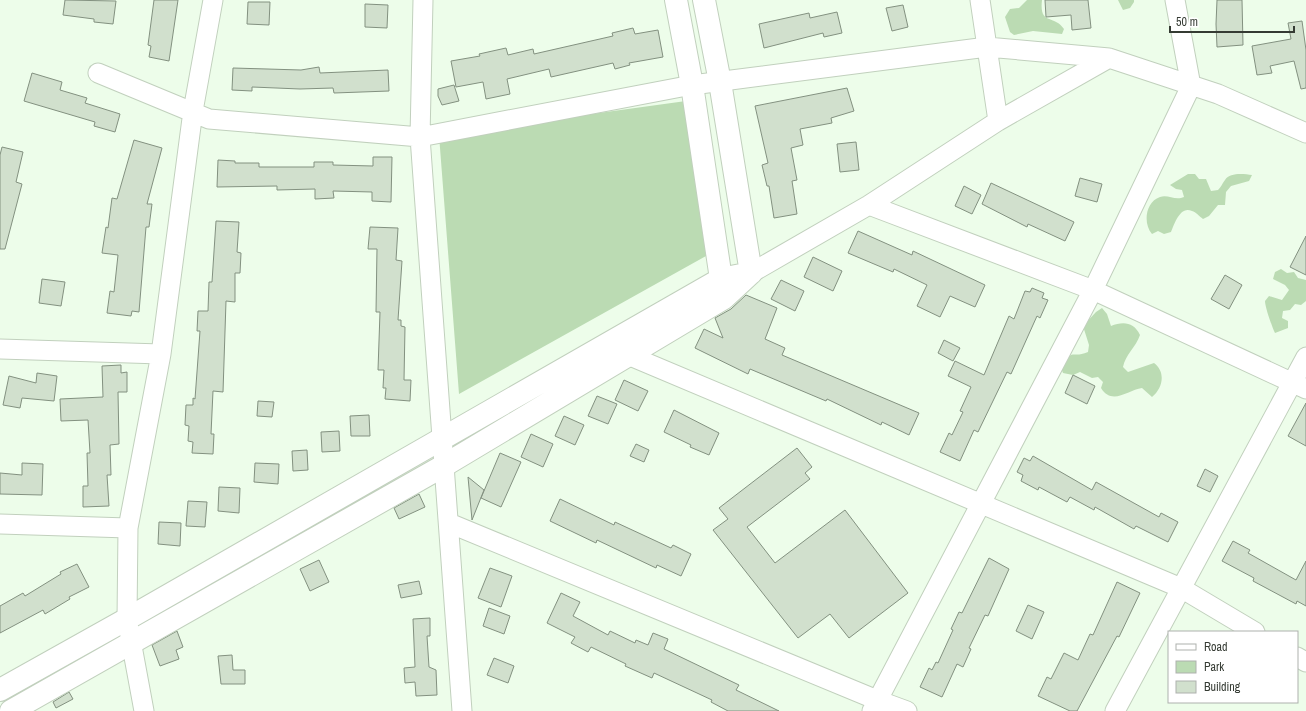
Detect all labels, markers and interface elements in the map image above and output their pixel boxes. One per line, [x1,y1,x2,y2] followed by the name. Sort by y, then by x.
[1170,8,1294,34] scale bar
[1176,14,1198,30] text: 50 m
[1168,631,1298,703] legend
[1204,639,1228,655] text: Road
[1204,659,1224,675] text: Park
[1204,679,1241,695] text: Building

